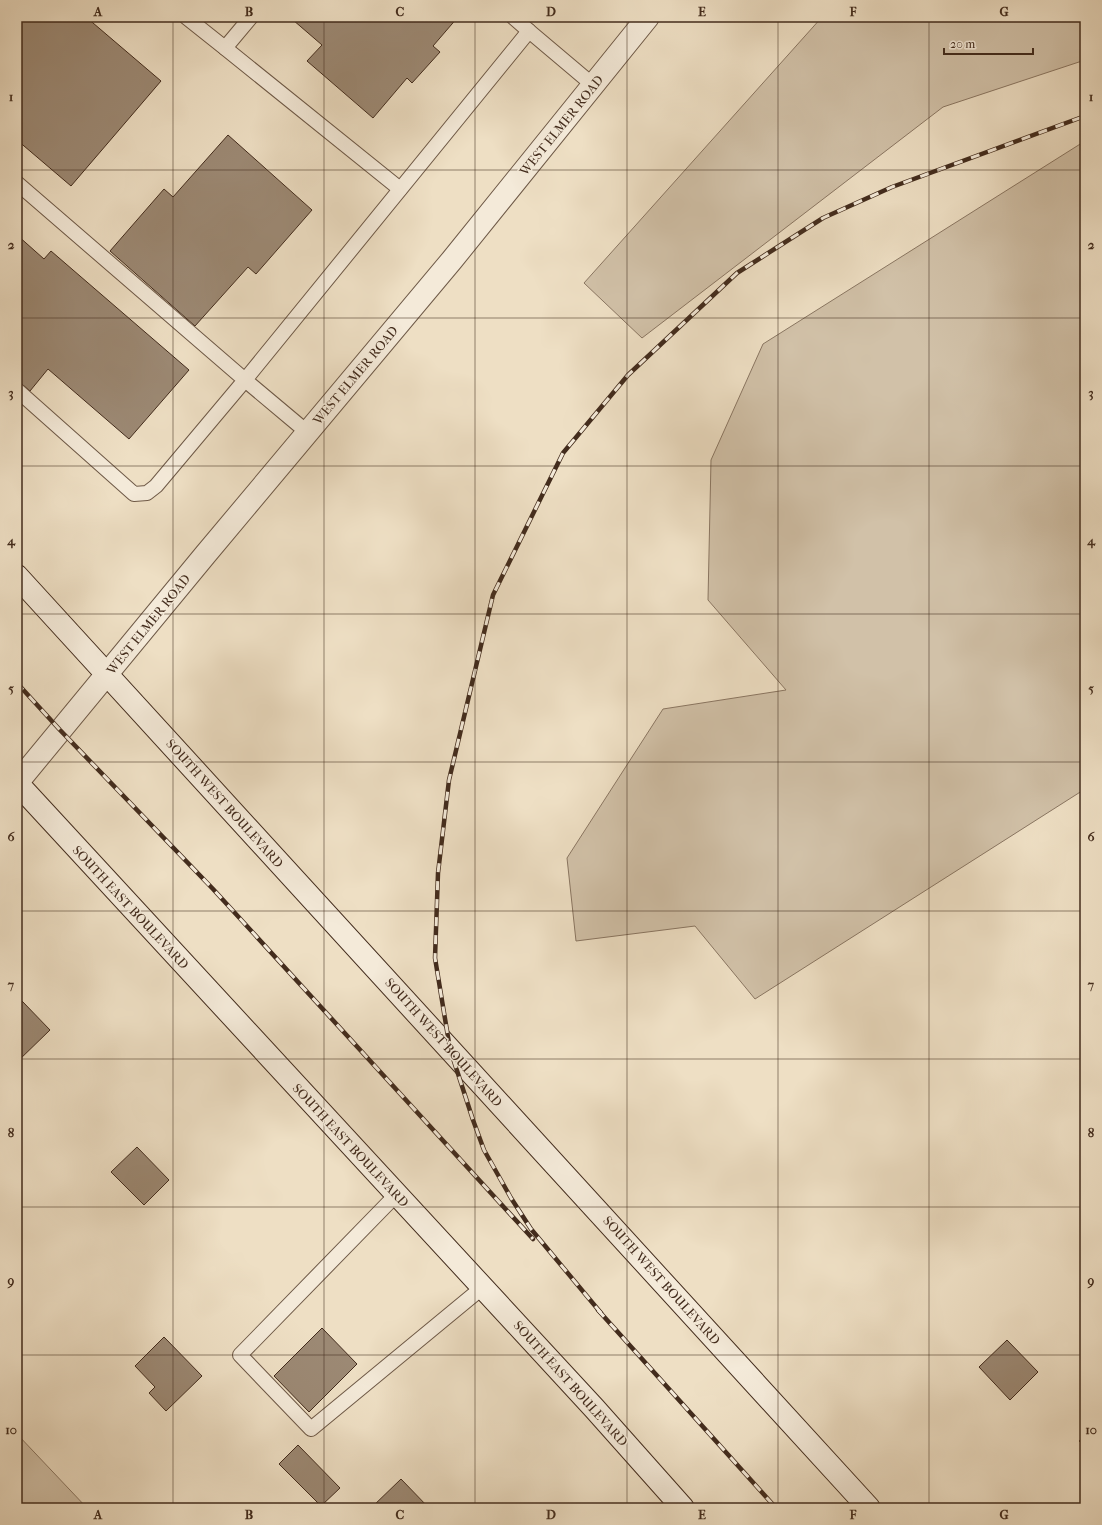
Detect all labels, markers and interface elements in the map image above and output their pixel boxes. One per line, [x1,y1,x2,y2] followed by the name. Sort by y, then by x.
[93,4,103,19] text: A
[245,4,254,19] text: B
[396,4,405,19] text: C
[546,4,556,19] text: D
[698,4,706,19] text: E
[849,4,857,19] text: F
[999,4,1009,19] text: G
[944,30,1033,56] scale bar
[950,37,975,51] text: 20 m
[516,72,606,179] street label: WEST ELMER ROAD
[9,89,14,104] text: 1
[1089,89,1094,104] text: 1
[8,237,15,252] text: 2
[1088,237,1095,252] text: 2
[309,323,401,428] street label: WEST ELMER ROAD
[8,385,14,401] text: 3
[1088,385,1094,401] text: 3
[6,533,16,549] text: 4
[1086,533,1096,549] text: 4
[103,571,193,678] street label: WEST ELMER ROAD
[8,681,14,696] text: 5
[1088,681,1094,696] text: 5
[163,736,286,871] street label: SOUTH WEST BOULEVARD
[7,829,15,844] text: 6
[1087,829,1095,844] text: 6
[69,843,192,972] street label: SOUTH EAST BOULEVARD
[382,975,505,1110] street label: SOUTH WEST BOULEVARD
[7,977,15,992] text: 7
[1087,977,1095,992] text: 7
[289,1081,412,1210] street label: SOUTH EAST BOULEVARD
[8,1125,15,1140] text: 8
[1088,1125,1095,1140] text: 8
[600,1213,723,1348] street label: SOUTH WEST BOULEVARD
[7,1273,15,1289] text: 9
[1087,1273,1095,1289] text: 9
[510,1318,631,1449] street label: SOUTH EAST BOULEVARD
[5,1422,17,1437] text: 10
[1085,1422,1097,1437] text: 10
[93,1507,103,1522] text: A
[245,1507,254,1522] text: B
[396,1507,405,1522] text: C
[546,1507,556,1522] text: D
[698,1507,706,1522] text: E
[849,1507,857,1522] text: F
[999,1507,1009,1522] text: G

